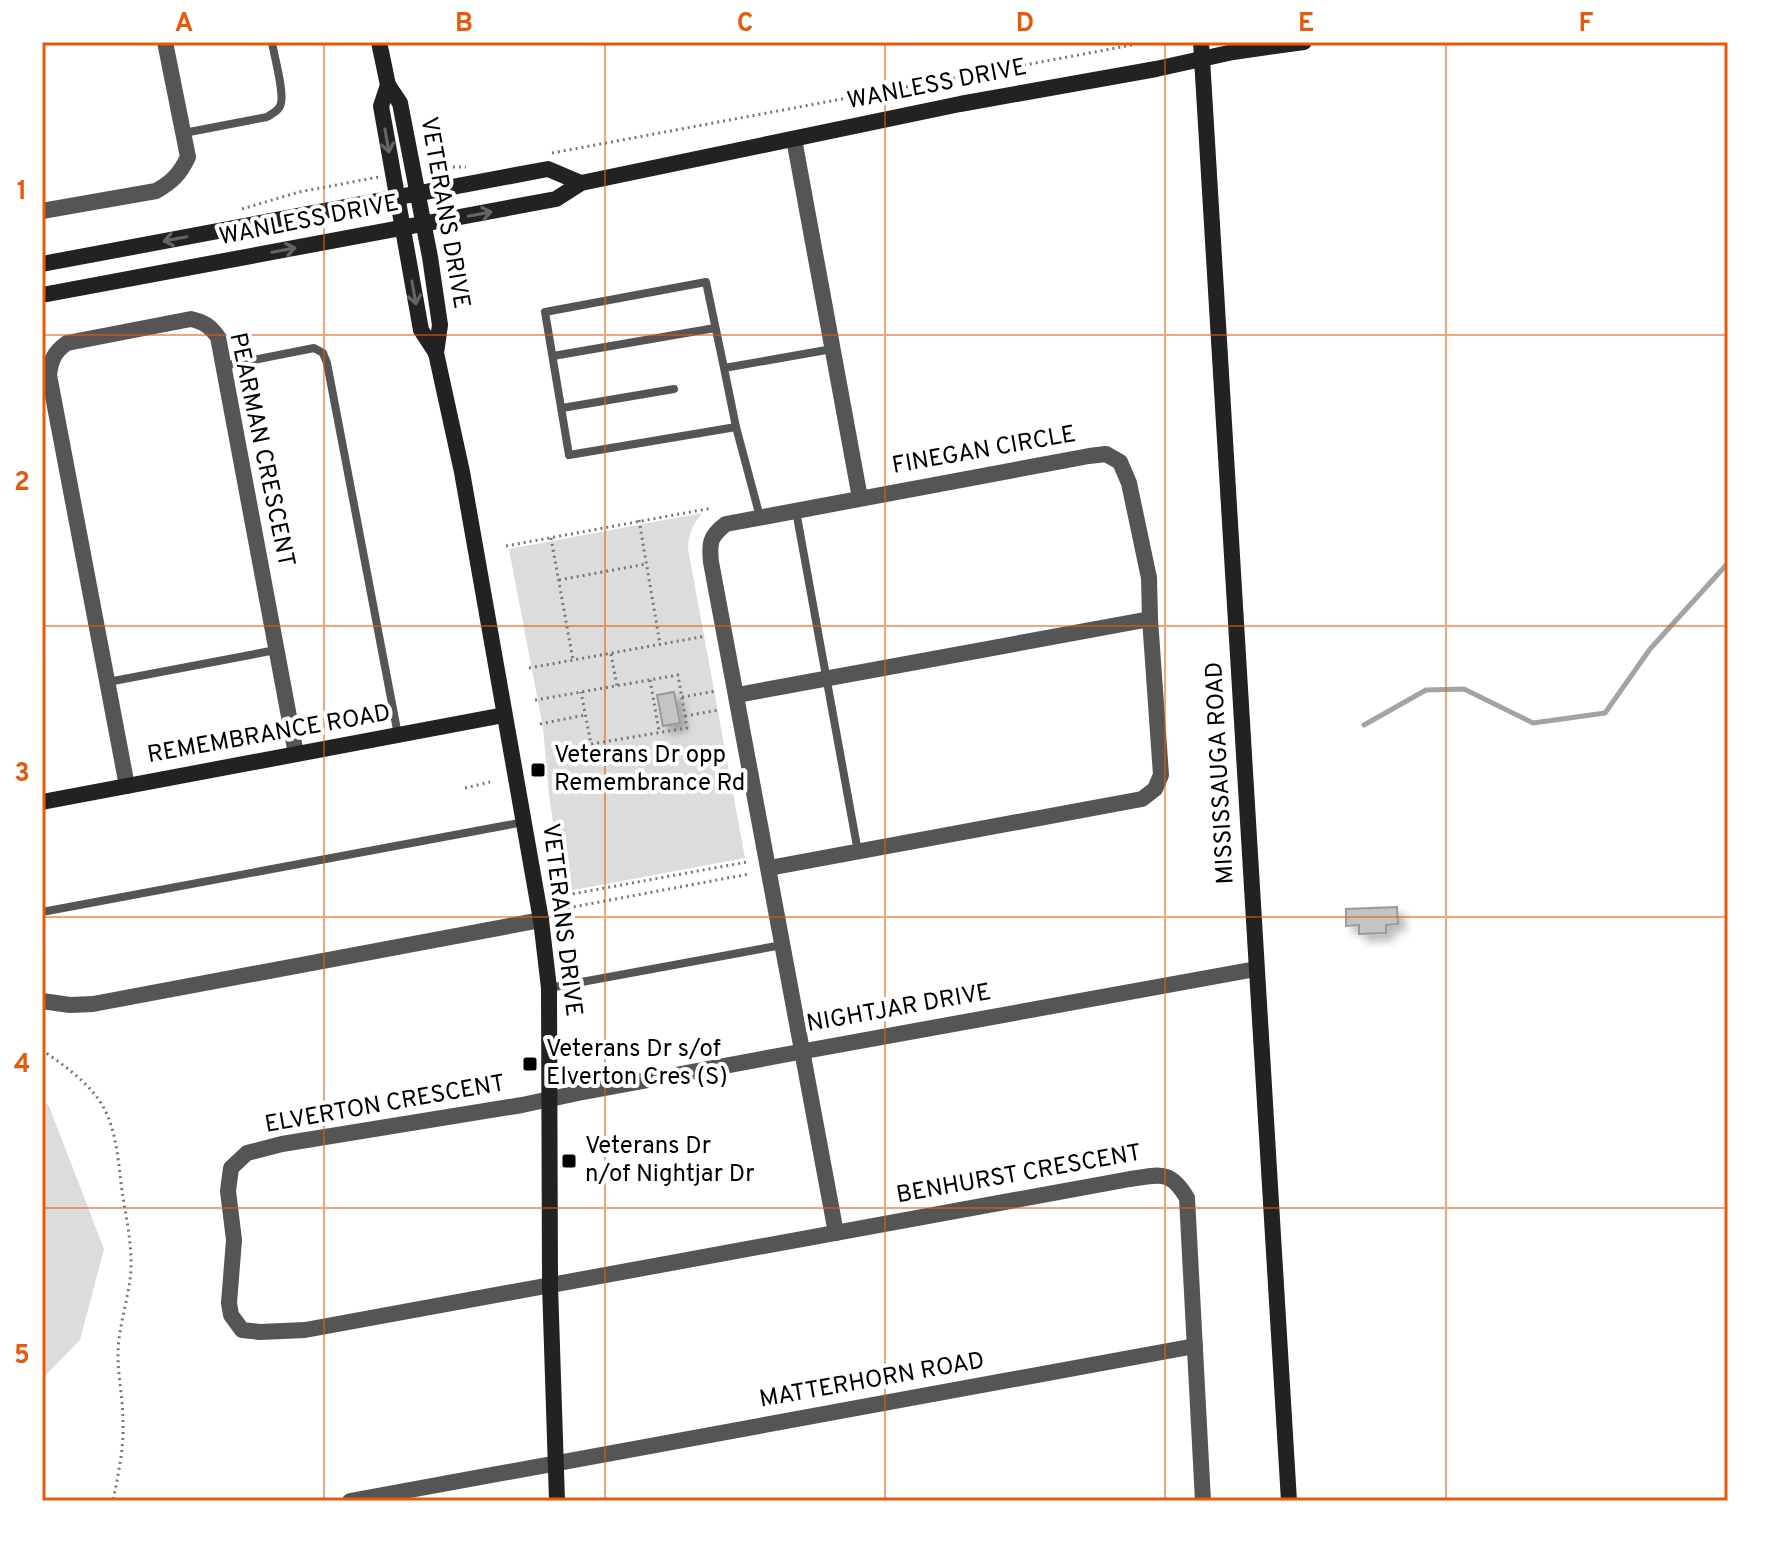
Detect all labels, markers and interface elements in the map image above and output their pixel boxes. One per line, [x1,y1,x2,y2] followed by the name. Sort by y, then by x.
[175,8,193,41] text: A
[455,8,473,41] text: B
[737,8,753,41] text: C
[1016,8,1034,41] text: D
[1298,8,1314,41] text: E
[1579,8,1594,41] text: F
[845,53,1029,117] street label: WANLESS DRIVE
[412,115,476,311] street label: VETERANS DRIVE
[381,128,396,153] one-way arrow
[17,176,27,209] text: 1
[217,189,401,253] street label: WANLESS DRIVE
[467,205,492,220] one-way arrow
[163,232,188,247] one-way arrow
[271,242,296,257] one-way arrow
[407,279,422,305] one-way arrow
[221,330,301,570] street label: PEARMAN CRESCENT
[890,420,1078,482] street label: FINEGAN CIRCLE
[14,467,30,500] text: 2
[1200,661,1242,885] street label: MISSISSAUGA ROAD
[145,699,393,771] street label: REMEMBRANCE ROAD
[554,741,745,799] place label: Veterans Dr opp Remembrance Rd
[14,758,30,791] text: 3
[529,761,547,779] marker: Veterans Dr opp Remembrance Rd
[534,822,588,1018] street label: VETERANS DRIVE
[804,978,994,1040] street label: NIGHTJAR DRIVE
[546,1035,728,1093] place label: Veterans Dr s/of Elverton Cres (S)
[14,1049,30,1082] text: 4
[521,1055,539,1073] marker: Veterans Dr s/of Elverton Cres (S)
[262,1069,508,1141] street label: ELVERTON CRESCENT
[585,1132,755,1190] place label: Veterans Dr n/of Nightjar Dr
[894,1139,1144,1211] street label: BENHURST CRESCENT
[560,1152,578,1170] marker: Veterans Dr n/of Nightjar Dr
[14,1340,30,1373] text: 5
[757,1346,987,1416] street label: MATTERHORN ROAD

